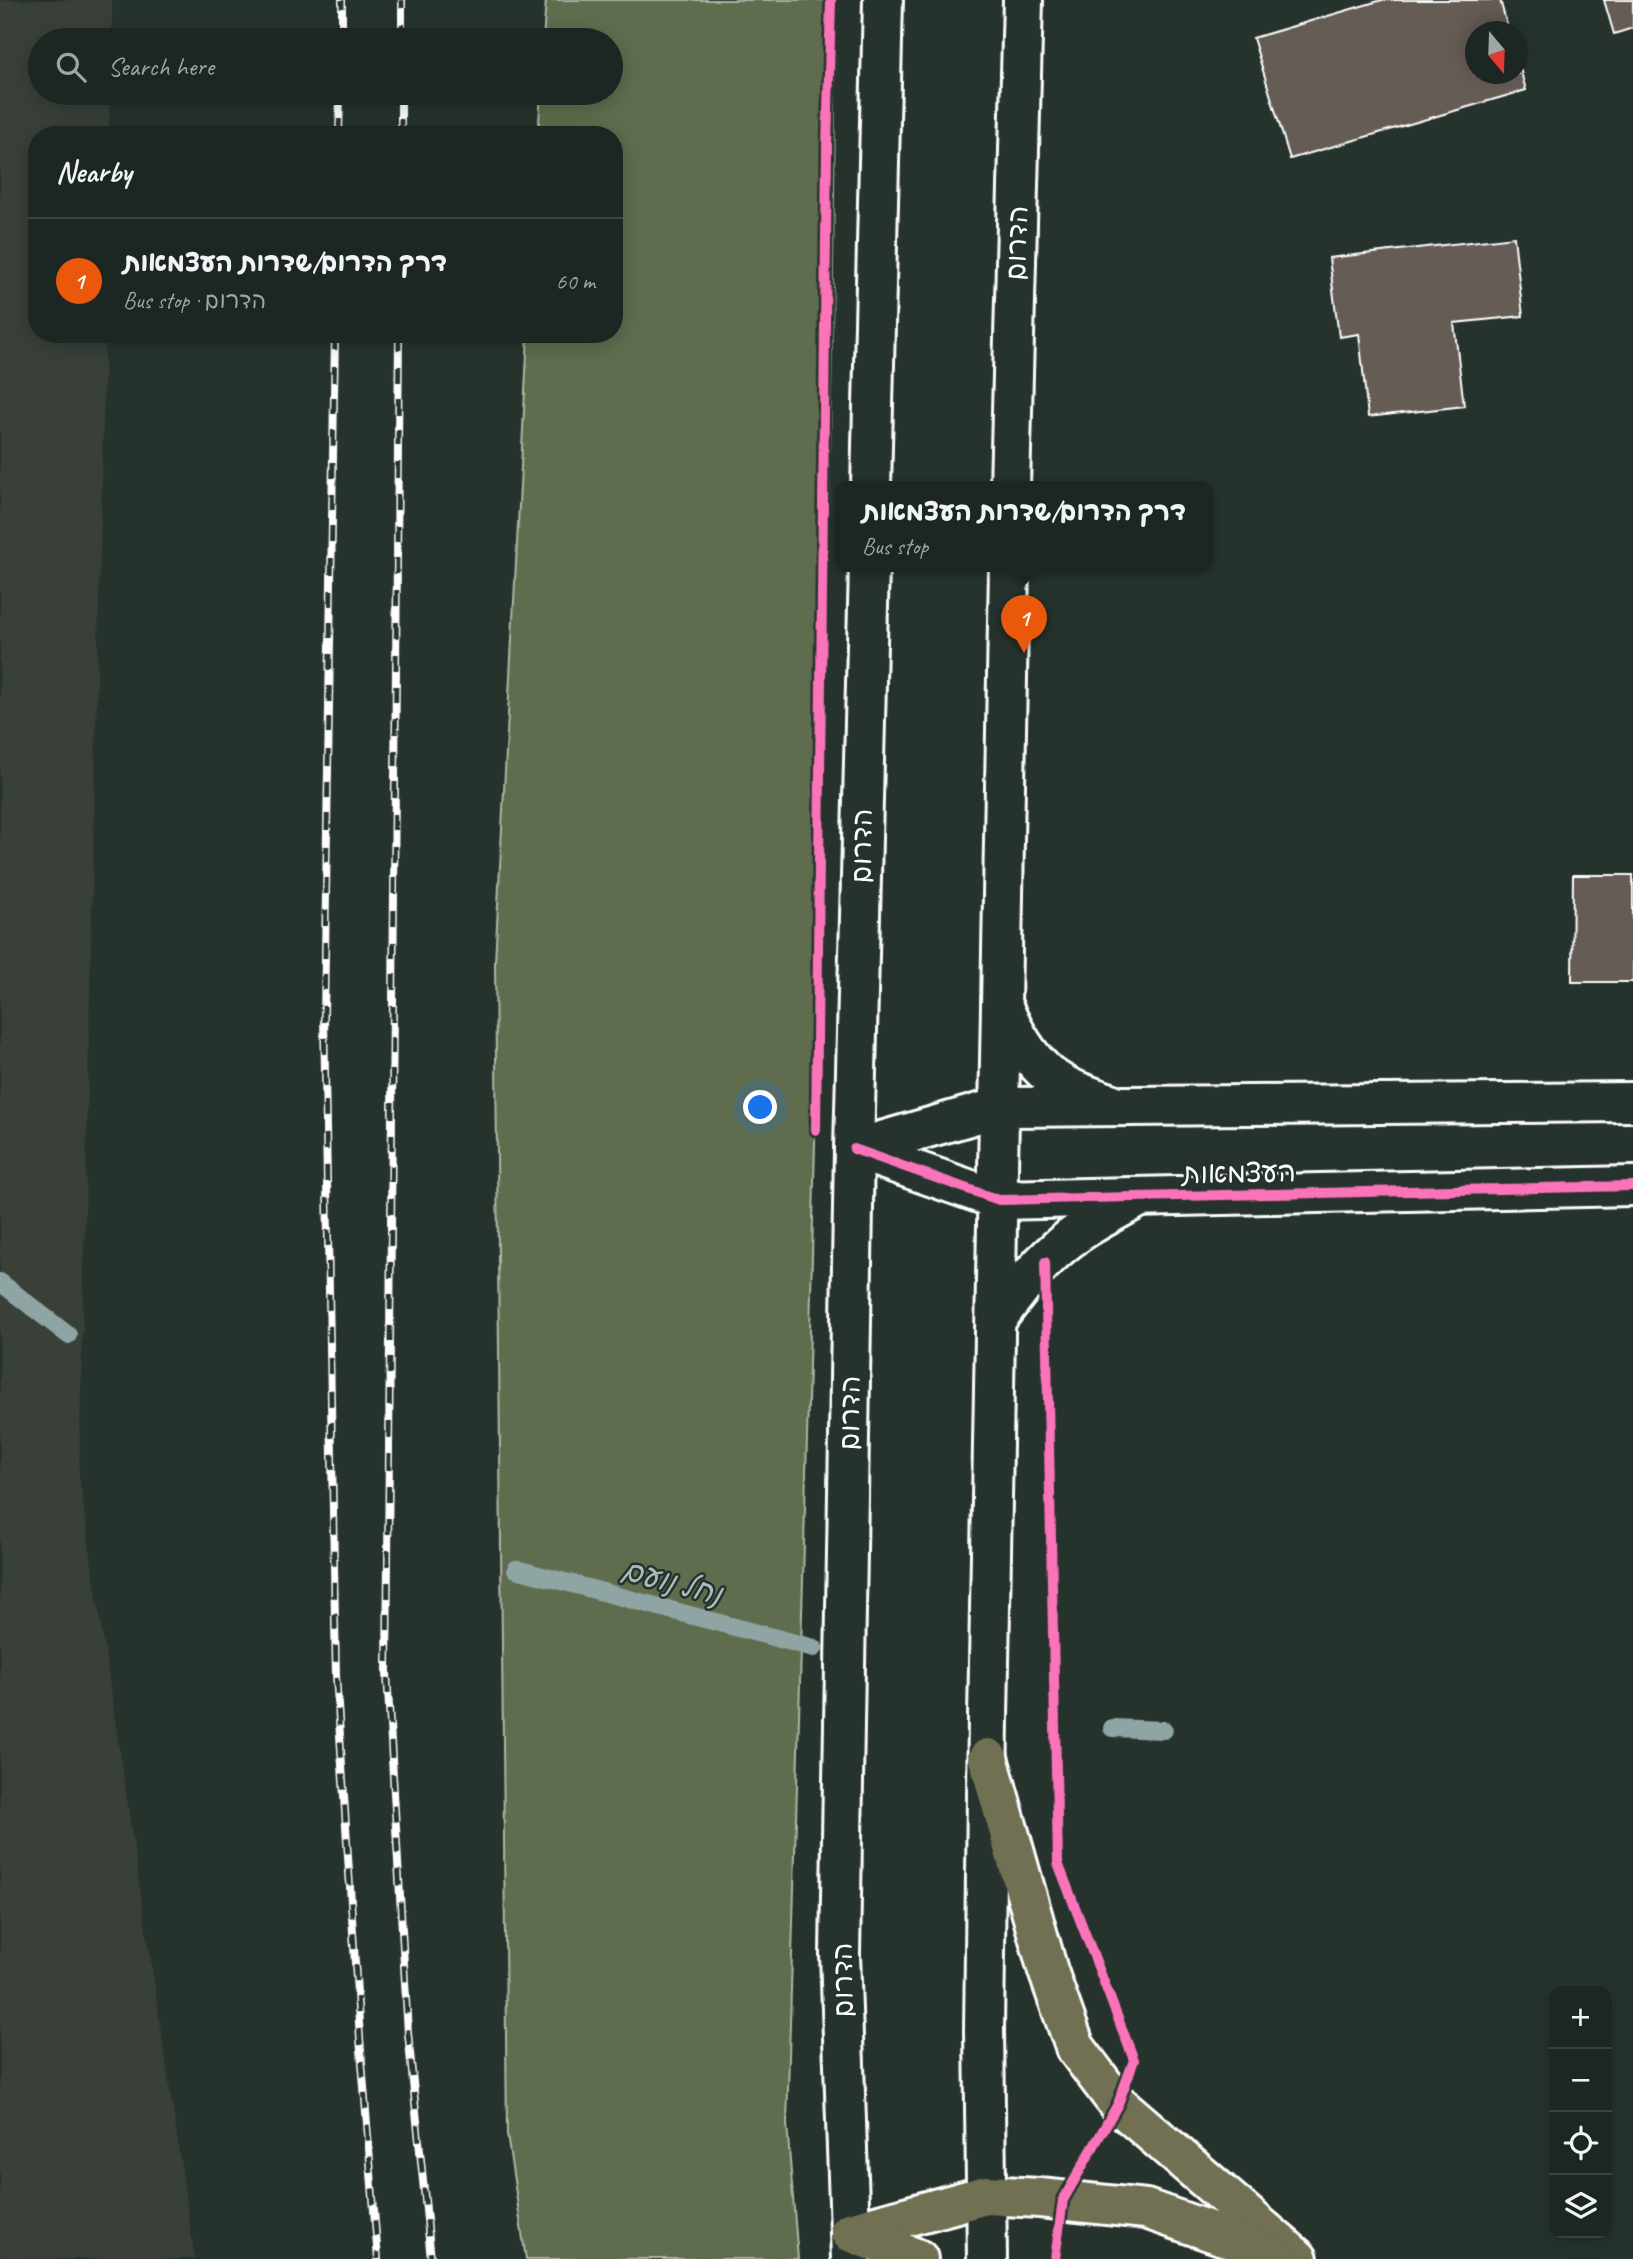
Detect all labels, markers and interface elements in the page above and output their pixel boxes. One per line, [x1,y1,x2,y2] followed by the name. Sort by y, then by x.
[1465,21,1528,84] north arrow
[28,28,623,105] search box
[52,48,90,86] icon: search
[108,50,214,83] text: Search here
[56,153,132,191] text: Nearby
[998,205,1035,281] street label: הדרום
[123,246,447,279] text: דרך הדרום/שדרות העצמאות
[74,267,84,296] text: 1
[556,267,595,296] text: 60 m
[123,286,266,315] text: Bus stop · הדרום
[835,481,1213,572] popup
[862,495,1186,528] text: דרך הדרום/שדרות העצמאות
[862,532,928,561] text: Bus stop
[1001,595,1047,653] pin: 1
[843,808,880,884] street label: הדרום
[743,1090,777,1124] your location
[1180,1154,1296,1191] street label: העצמאות
[831,1375,868,1451] street label: הדרום
[618,1550,728,1614] water label: נחל נועם
[824,1942,861,2018] street label: הדרום
[1549,1986,1612,2238] map controls
[1549,1986,1612,2049] button: +
[1549,2049,1612,2112] button: −
[1549,2112,1612,2175] button: locate
[1549,2175,1612,2238] button: layers

